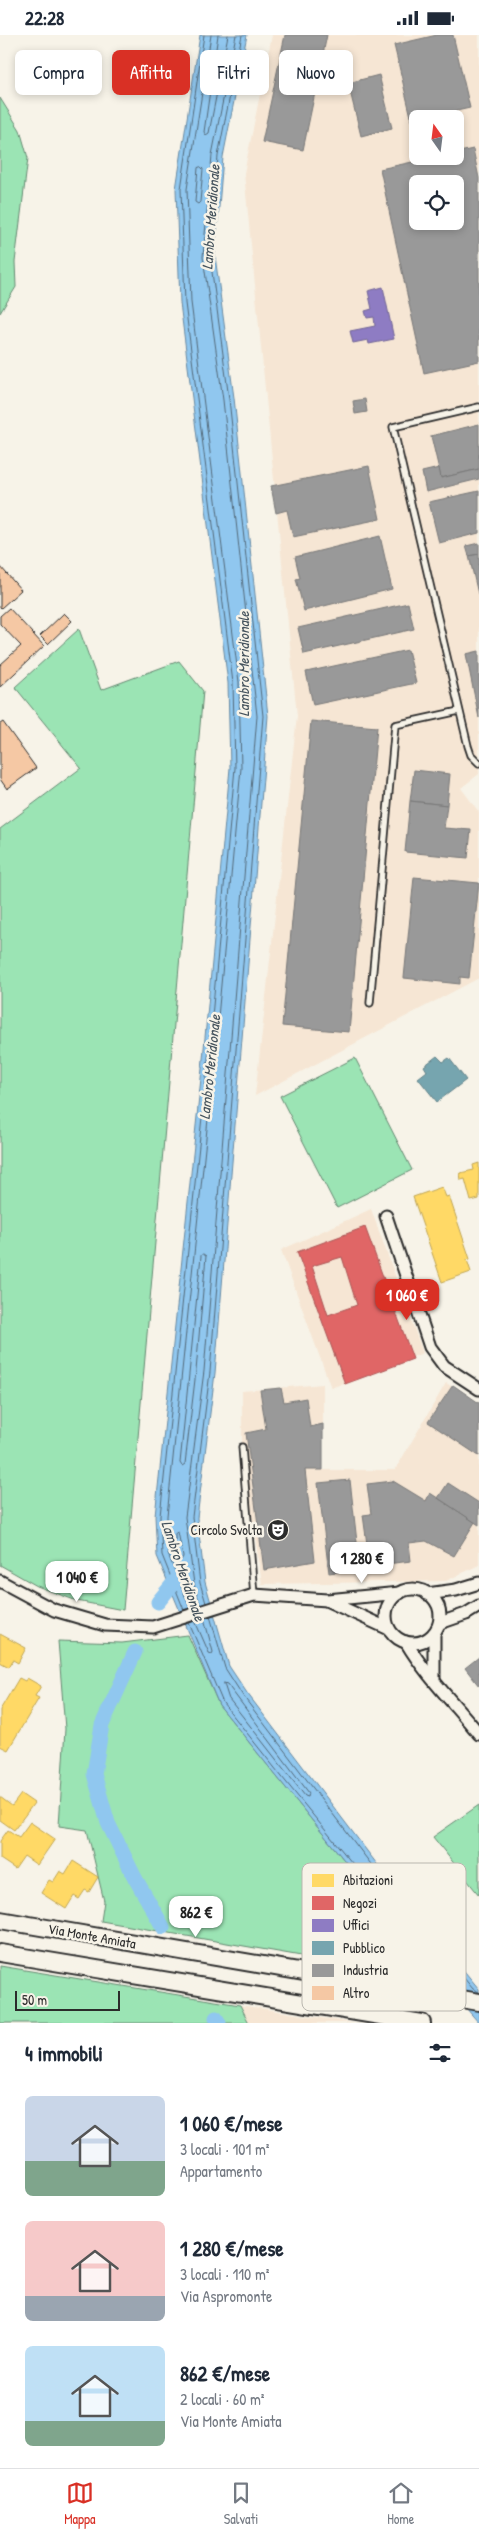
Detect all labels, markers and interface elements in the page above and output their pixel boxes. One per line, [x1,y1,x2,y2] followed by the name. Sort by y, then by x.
[25,5,64,31] text: 22:28
[15,50,102,95] chip: Compra
[112,50,190,95] chip: Affitta
[200,50,269,95] chip: Filtri
[279,50,353,95] chip: Nuovo
[409,110,464,165] north arrow
[409,110,464,230] map controls
[196,163,225,270] water label: Lambro Meridionale
[409,175,464,230] button: locate
[233,610,254,717] water label: Lambro Meridionale
[194,1013,226,1120] water label: Lambro Meridionale
[361,1279,453,1321] pin: 1 060 €
[386,1284,428,1306] text: 1 060 €
[156,1518,211,1625] water label: Lambro Meridionale
[266,1518,290,1542] theatre icon: Circolo Svolta
[190,1520,263,1539] place label: Circolo Svolta
[316,1541,408,1584] pin: 1 280 €
[341,1547,383,1569] text: 1 280 €
[31,1561,123,1603] pin: 1 040 €
[56,1566,98,1588] text: 1 040 €
[302,1863,466,2011] legend
[343,1870,393,1889] text: Abitazioni
[343,1893,377,1913] text: Negozi
[161,1895,231,1938] pin: 862 €
[180,1901,212,1923] text: 862 €
[343,1915,370,1934] text: Uffici
[47,1918,138,1953] street label: Via Monte Amiata
[343,1938,385,1957] text: Pubblico
[343,1960,388,1979] text: Industria
[343,1983,370,2002] text: Altro
[15,1988,120,2011] scale bar
[22,1990,47,2009] text: 50 m
[25,2039,103,2068] text: 4 immobili
[426,2039,454,2067] icon: filters
[180,2109,283,2138] text: 1 060 €/mese
[65,2116,125,2176] icon: home
[180,2138,269,2160] text: 3 locali · 101 m²
[180,2160,262,2182] text: Appartamento
[180,2234,284,2263] text: 1 280 €/mese
[65,2241,125,2301] icon: home
[180,2263,269,2285] text: 3 locali · 110 m²
[180,2285,272,2307] text: Via Aspromonte
[180,2359,270,2388] text: 862 €/mese
[65,2366,125,2426] icon: home
[180,2388,265,2410] text: 2 locali · 60 m²
[180,2410,282,2432] text: Via Monte Amiata
[64,2479,95,2528] tab: Mappa
[224,2479,258,2528] tab: Salvati
[387,2479,415,2528] tab: Home

